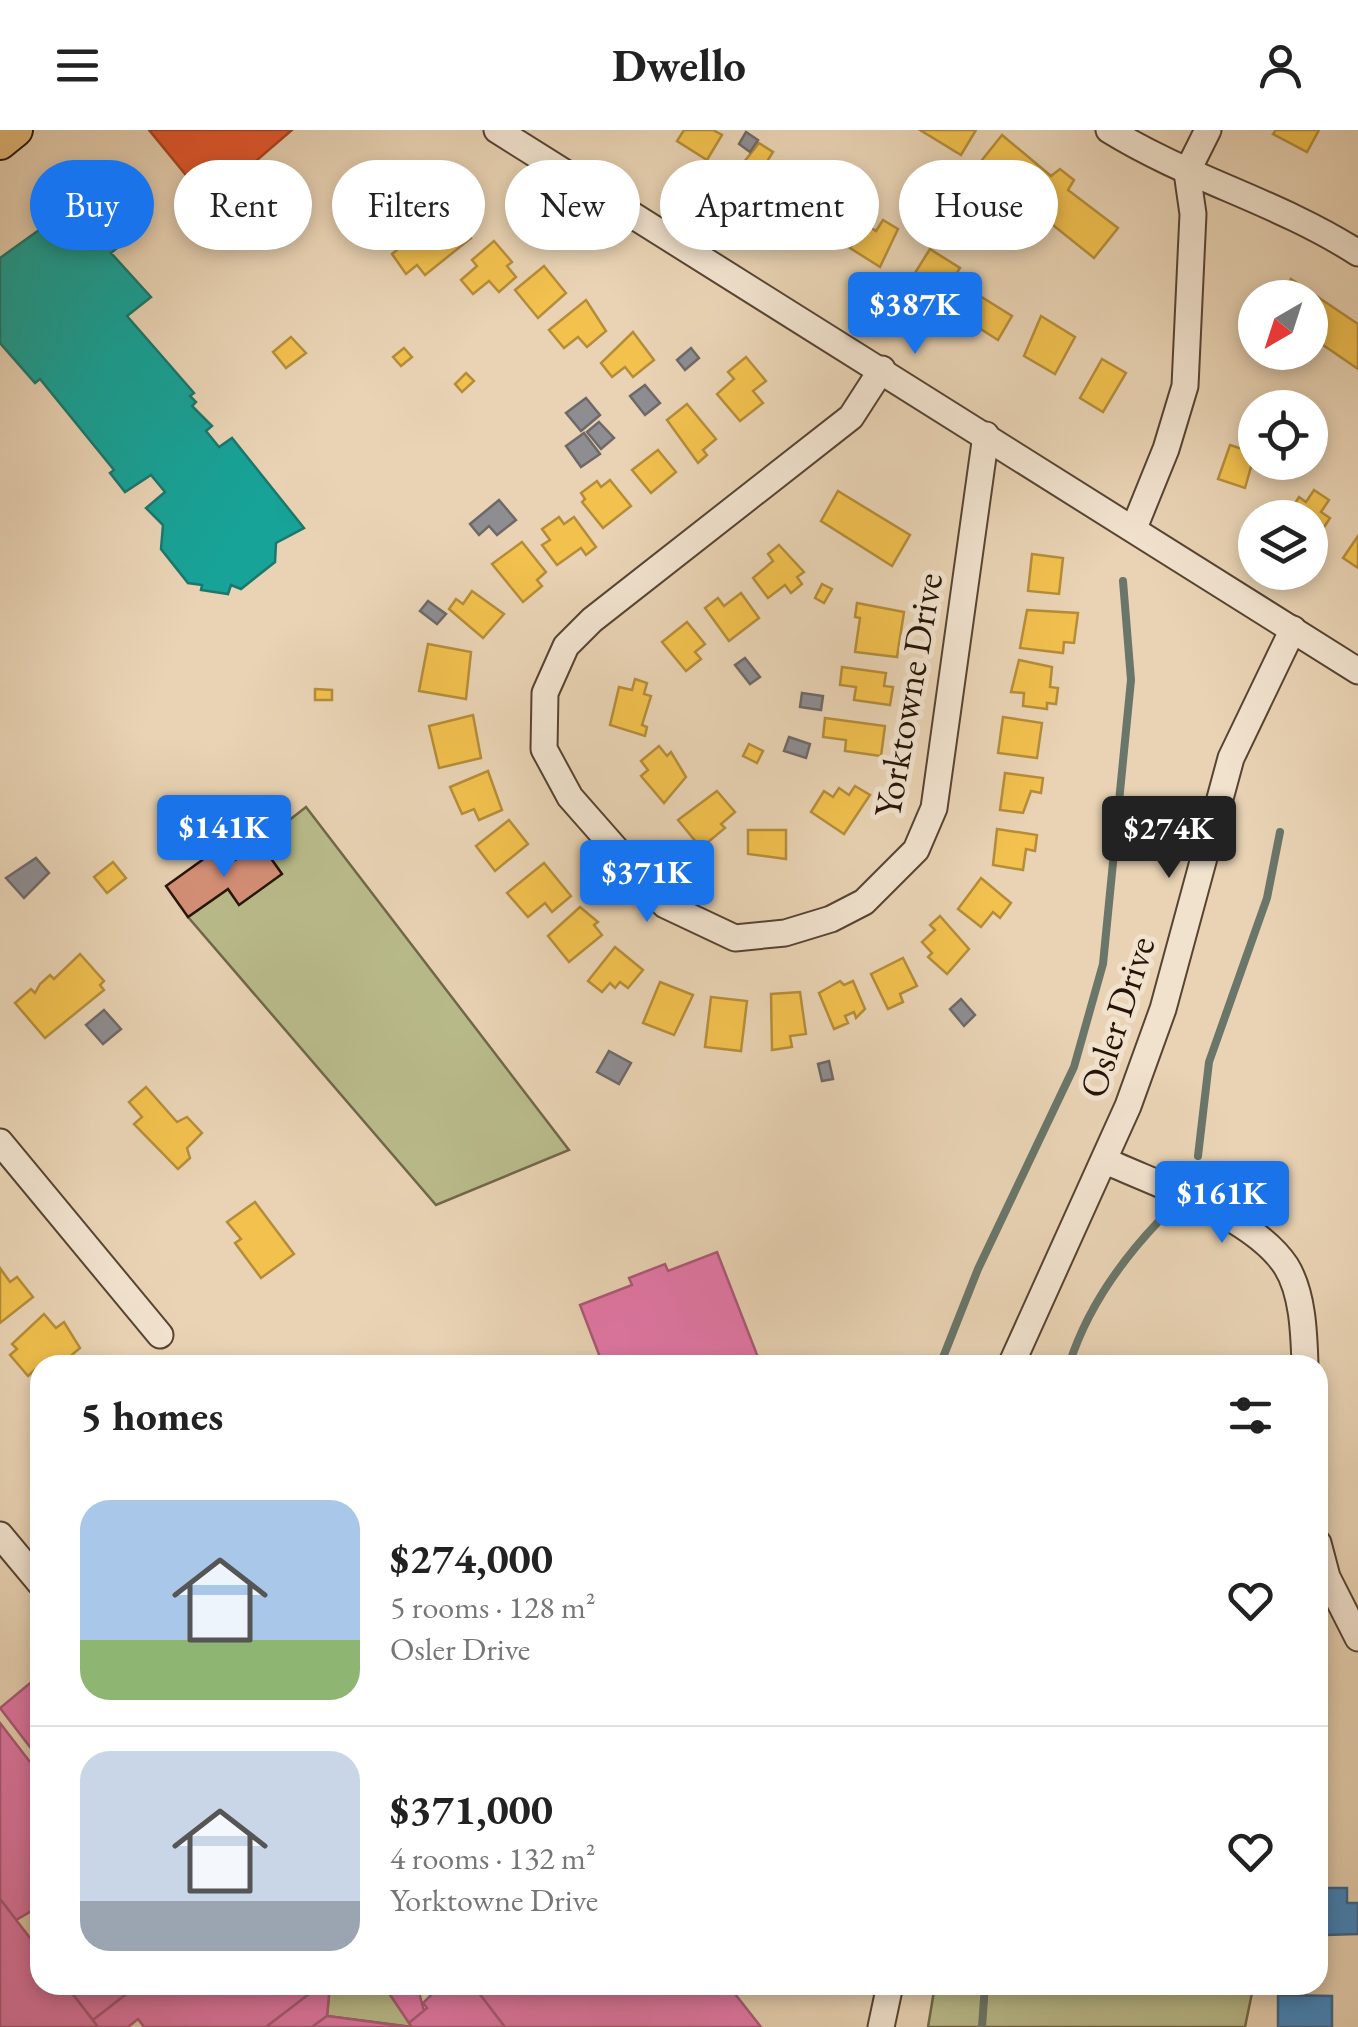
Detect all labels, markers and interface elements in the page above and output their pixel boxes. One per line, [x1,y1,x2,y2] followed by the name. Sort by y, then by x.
[612,36,746,94] text: Dwello
[50,38,105,93] icon: menu
[1253,38,1308,93] icon: person
[30,160,154,250] chip: Buy
[174,160,312,250] chip: Rent
[332,160,485,250] chip: Filters
[505,160,640,250] chip: New
[660,160,879,250] chip: Apartment
[899,160,1058,250] chip: House
[845,272,985,357] pin: $387K
[1238,280,1328,370] north arrow
[1238,280,1328,590] map controls
[870,283,960,325] text: $387K
[1238,390,1328,480] button: locate
[1238,500,1328,590] button: layers
[862,569,953,821] street label: Yorktowne Drive
[154,795,294,880] pin: $141K
[1099,796,1239,881] pin: $274K
[179,806,269,848] text: $141K
[1124,807,1214,849] text: $274K
[577,840,717,925] pin: $371K
[602,851,692,893] text: $371K
[1067,930,1166,1104] street label: Osler Drive
[1152,1161,1292,1246] pin: $161K
[1177,1172,1267,1214] text: $161K
[80,1388,223,1443] text: 5 homes
[1223,1388,1278,1443] icon: filters
[390,1531,553,1586] text: $274,000
[160,1540,280,1660] icon: home
[1223,1573,1278,1628] icon: heart
[390,1586,596,1628] text: 5 rooms · 128 m²
[390,1628,530,1670] text: Osler Drive
[390,1782,553,1837] text: $371,000
[160,1791,280,1911] icon: home
[1223,1824,1278,1879] icon: heart
[390,1837,596,1879] text: 4 rooms · 132 m²
[390,1879,598,1921] text: Yorktowne Drive

